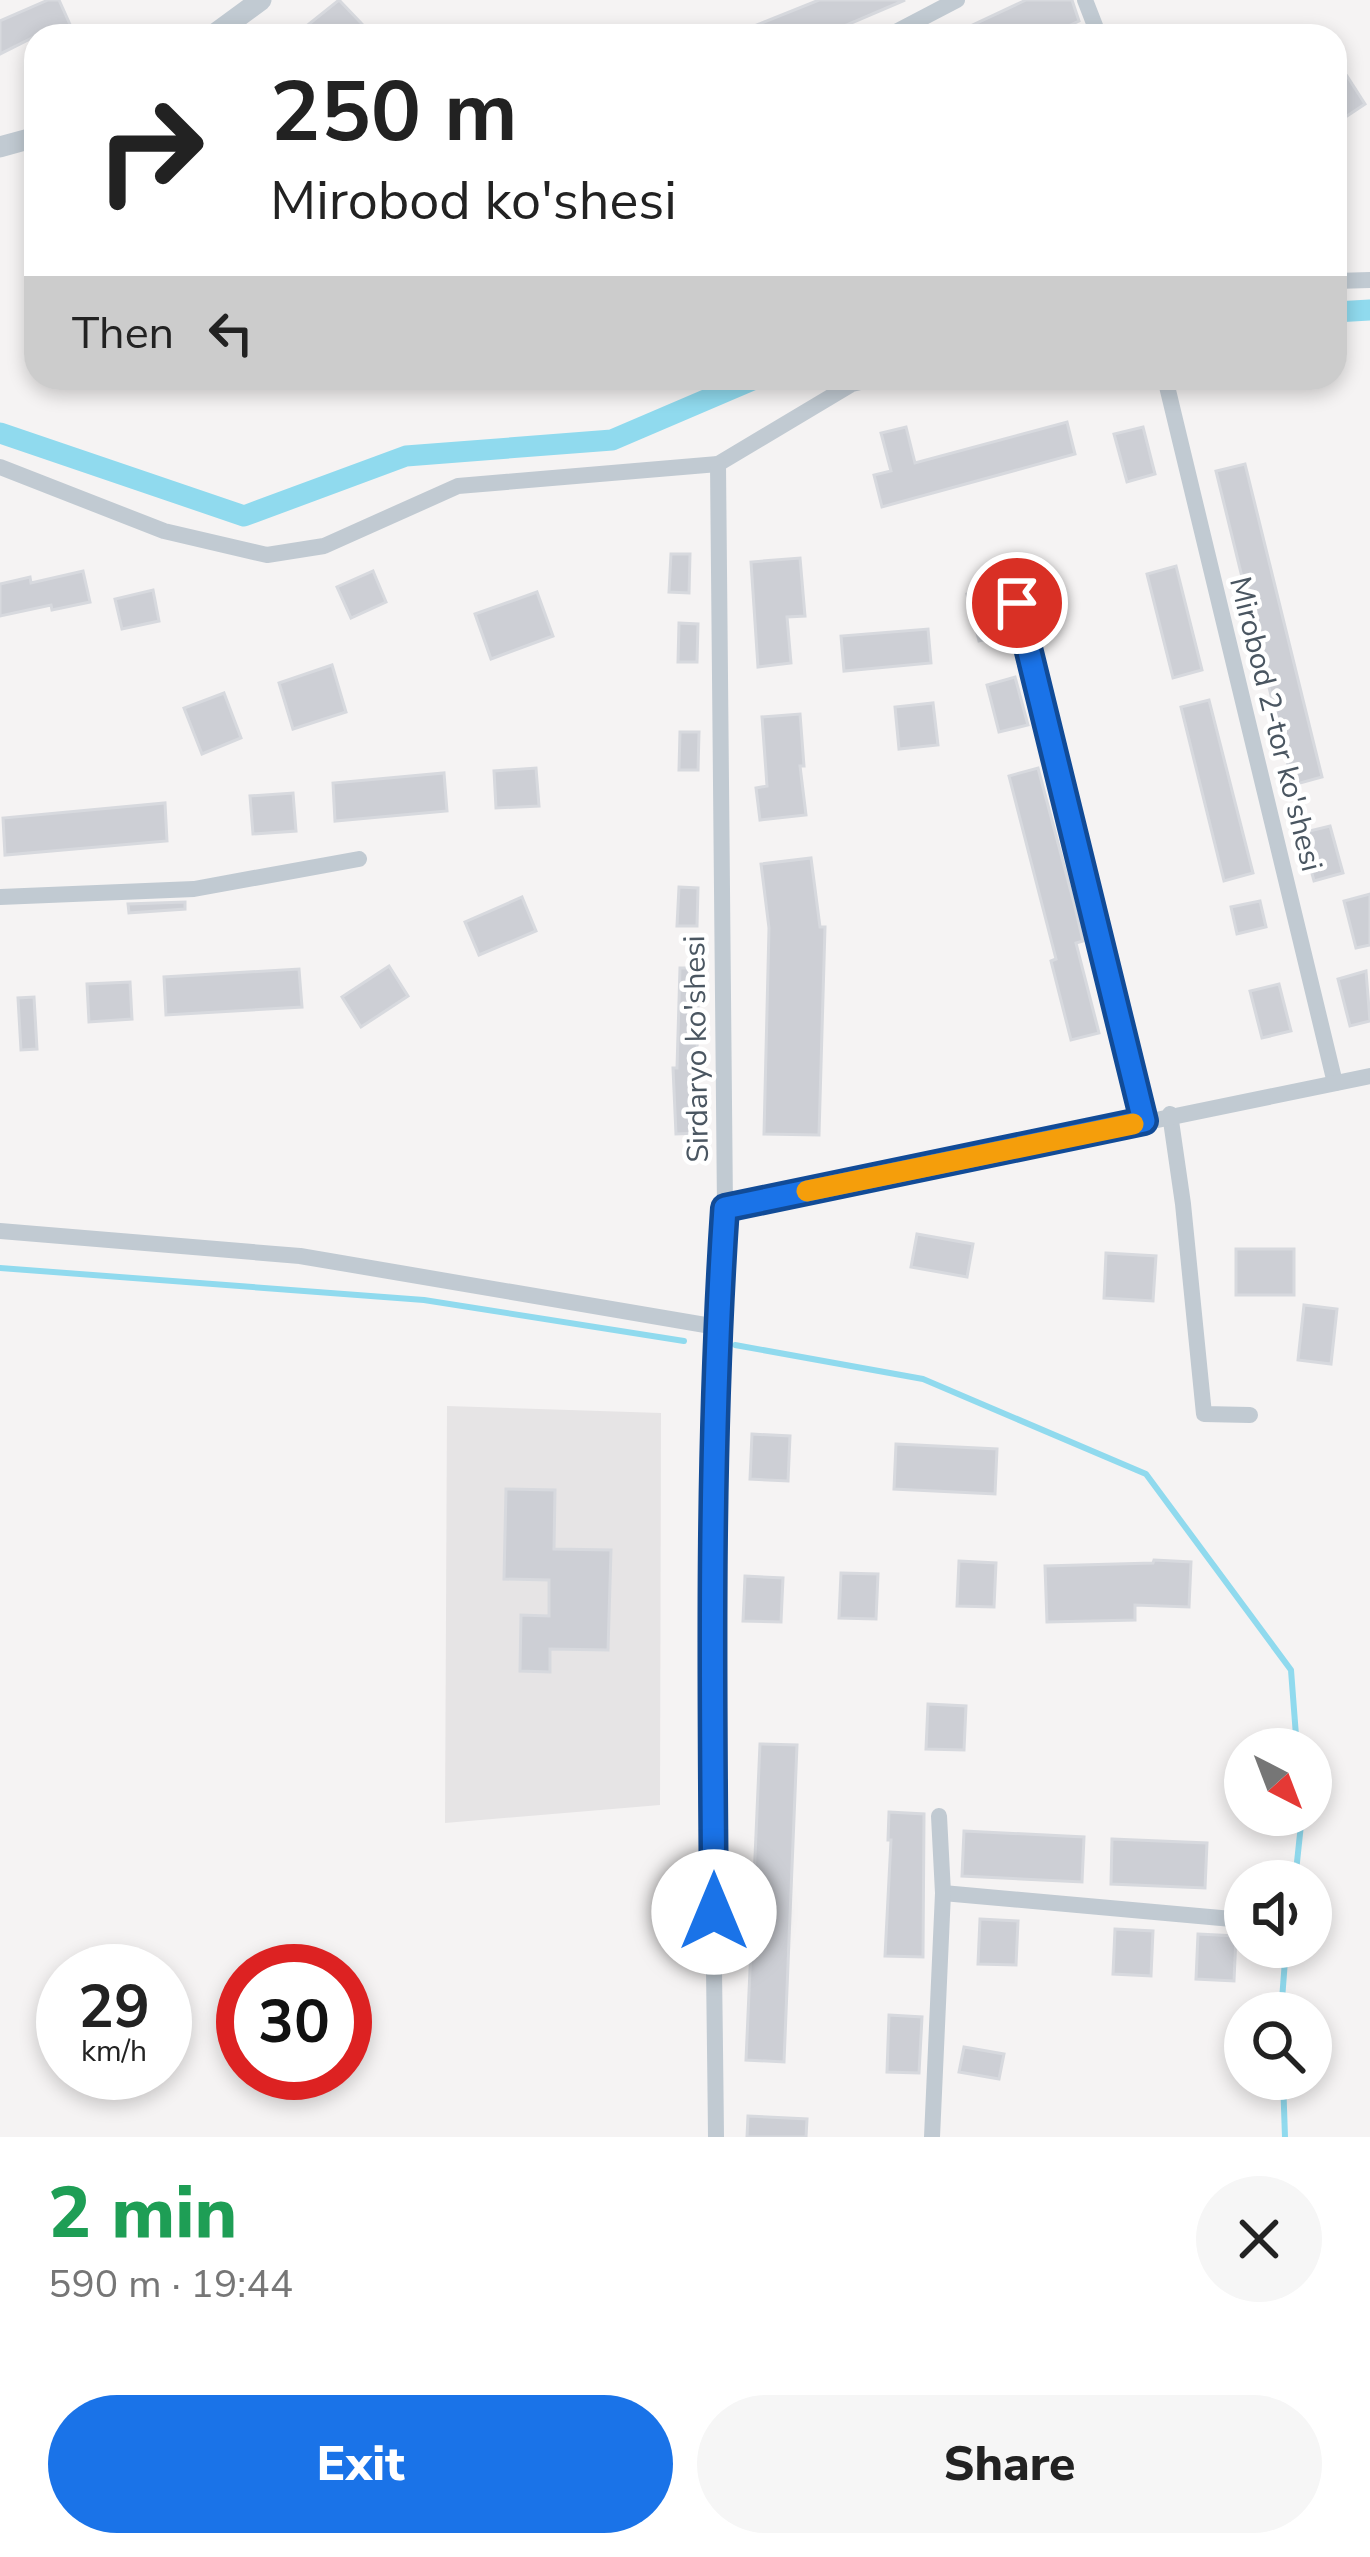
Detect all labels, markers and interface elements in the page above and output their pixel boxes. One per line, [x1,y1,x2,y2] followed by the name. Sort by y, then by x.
[270,55,518,170] text: 250 m
[72,72,228,228] icon: right
[270,164,677,238] text: Mirobod ko'shesi
[198,300,264,366] icon: left
[72,303,174,364] text: Then
[966,552,1068,654] pin
[984,570,1050,636] icon: arrive
[1219,573,1332,876] street label: Mirobod 2-tor ko'shesi
[674,935,719,1163] street label: Sirdaryo ko'shesi
[1224,1728,1332,1836] north arrow
[1224,1728,1332,2100] map controls
[651,1849,777,1975] position arrow
[1224,1860,1332,1968] button: sound
[216,1944,372,2100] speed limit sign: 30
[78,1966,150,2048] text: 29
[1224,1992,1332,2100] button: search
[81,2031,147,2072] text: km/h
[48,2164,237,2262] text: 2 min
[1196,2176,1322,2302] button: close
[48,2258,293,2311] text: 590 m · 19:44
[48,2395,673,2533] button: Exit
[697,2395,1322,2533] button: Share

